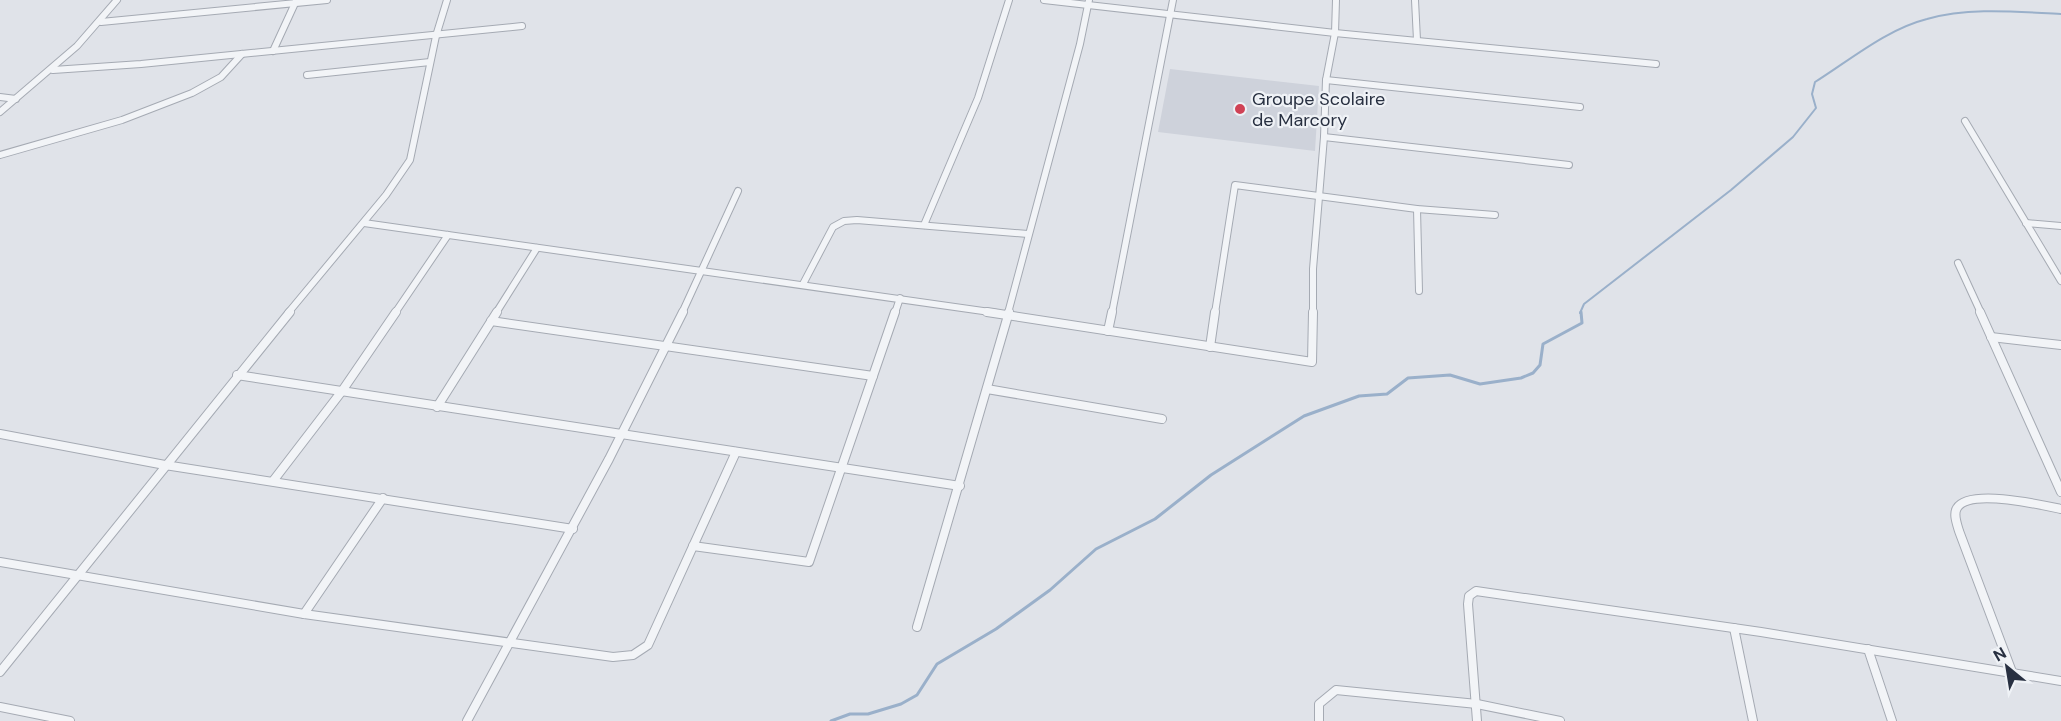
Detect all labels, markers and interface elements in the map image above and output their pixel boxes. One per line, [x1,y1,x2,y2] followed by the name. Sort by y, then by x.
[1252,87,1385,132] place label: Groupe Scolaire de Marcory
[1233,102,1247,116] marker: Groupe Scolaire de Marcory
[1977,637,2037,697] north arrow
[1989,642,2010,666] text: N

